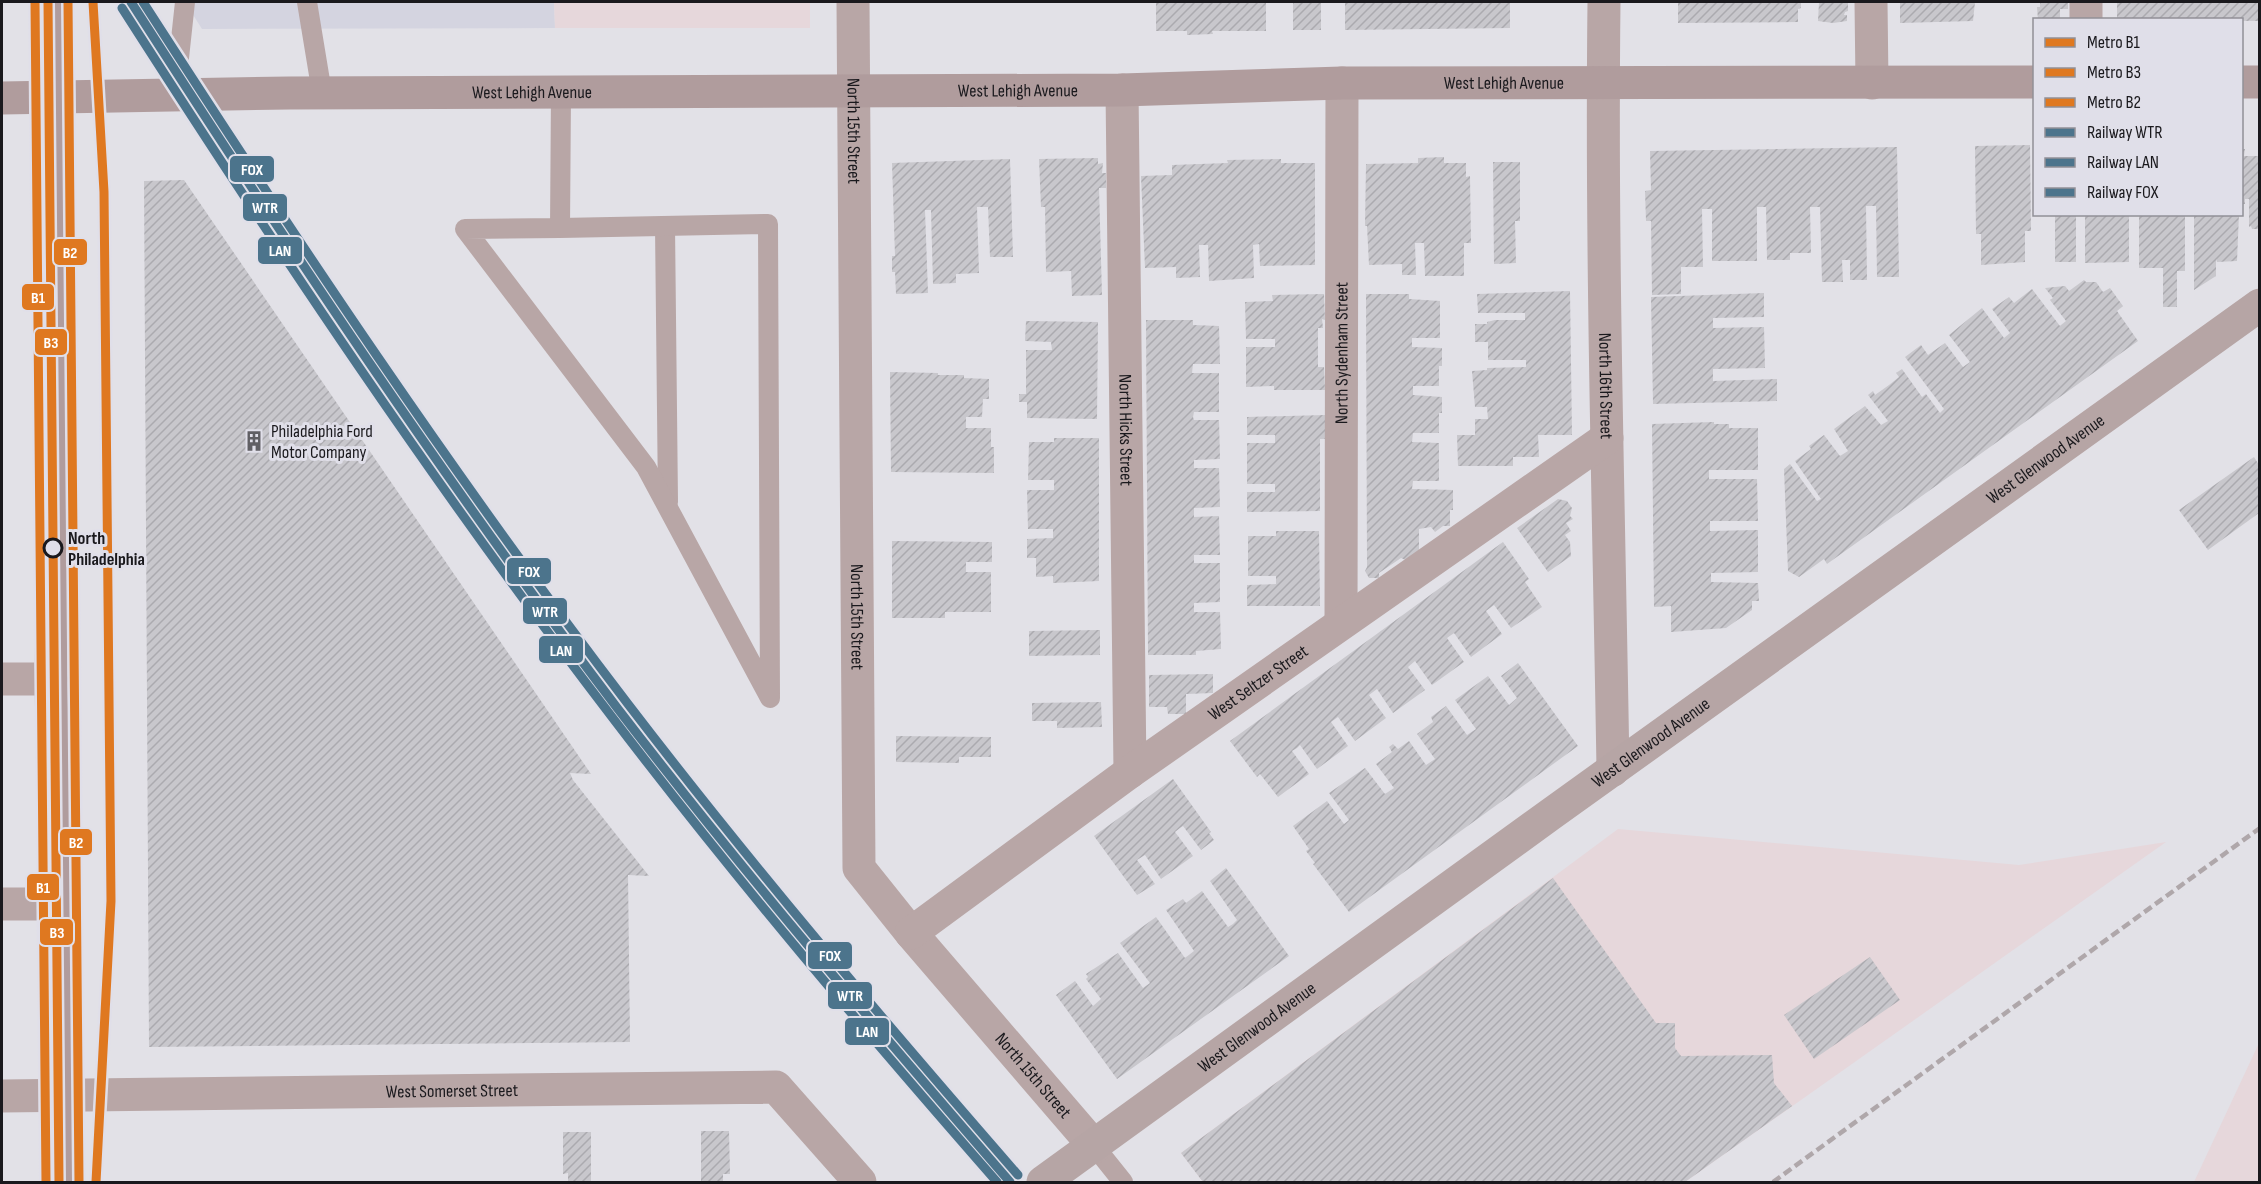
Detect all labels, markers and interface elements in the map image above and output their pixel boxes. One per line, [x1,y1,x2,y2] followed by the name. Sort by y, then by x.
[2033,18,2243,216] legend
[2087,32,2141,53] text: Metro B1
[2087,62,2141,83] text: Metro B3
[1444,73,1564,94] street label: West Lehigh Avenue
[843,78,864,184] street label: North 15th Street
[958,80,1078,102] street label: West Lehigh Avenue
[472,82,592,103] street label: West Lehigh Avenue
[2087,92,2141,113] text: Metro B2
[2087,122,2163,143] text: Railway WTR
[2087,152,2159,173] text: Railway LAN
[229,155,275,183] line badge: FOX
[241,161,264,180] text: FOX
[2087,182,2159,203] text: Railway FOX
[242,193,288,222] line badge: WTR
[252,199,278,218] text: WTR
[257,236,303,265] line badge: LAN
[53,238,88,266] line badge: B2
[269,242,291,261] text: LAN
[63,244,77,263] text: B2
[1331,281,1353,424] street label: North Sydenham Street
[21,283,55,311] line badge: B1
[31,289,46,308] text: B1
[34,328,68,356] line badge: B3
[1594,333,1617,440] street label: North 16th Street
[44,334,58,353] text: B3
[1114,374,1137,487] street label: North Hicks Street
[1983,410,2109,509] street label: West Glenwood Avenue
[271,421,373,463] place label: Philadelphia Ford Motor Company
[242,429,266,453] building icon: Philadelphia Ford Motor Company
[68,528,145,570] place label: North Philadelphia
[43,538,63,558] marker: North Philadelphia
[506,557,552,585] line badge: FOX
[518,563,541,582] text: FOX
[846,564,868,670] street label: North 15th Street
[522,597,568,625] line badge: WTR
[532,603,558,622] text: WTR
[538,635,584,664] line badge: LAN
[1204,640,1313,725] street label: West Seltzer Street
[550,642,572,661] text: LAN
[1588,693,1714,792] street label: West Glenwood Avenue
[59,828,93,856] line badge: B2
[69,834,83,853] text: B2
[26,873,60,901] line badge: B1
[36,879,51,898] text: B1
[39,918,74,946] line badge: B3
[50,924,64,943] text: B3
[807,941,853,970] line badge: FOX
[819,947,842,966] text: FOX
[1194,978,1320,1077] street label: West Glenwood Avenue
[827,981,873,1010] line badge: WTR
[837,987,863,1006] text: WTR
[844,1017,890,1046] line badge: LAN
[856,1023,878,1042] text: LAN
[991,1029,1076,1123] street label: North 15th Street
[386,1080,519,1103] street label: West Somerset Street

